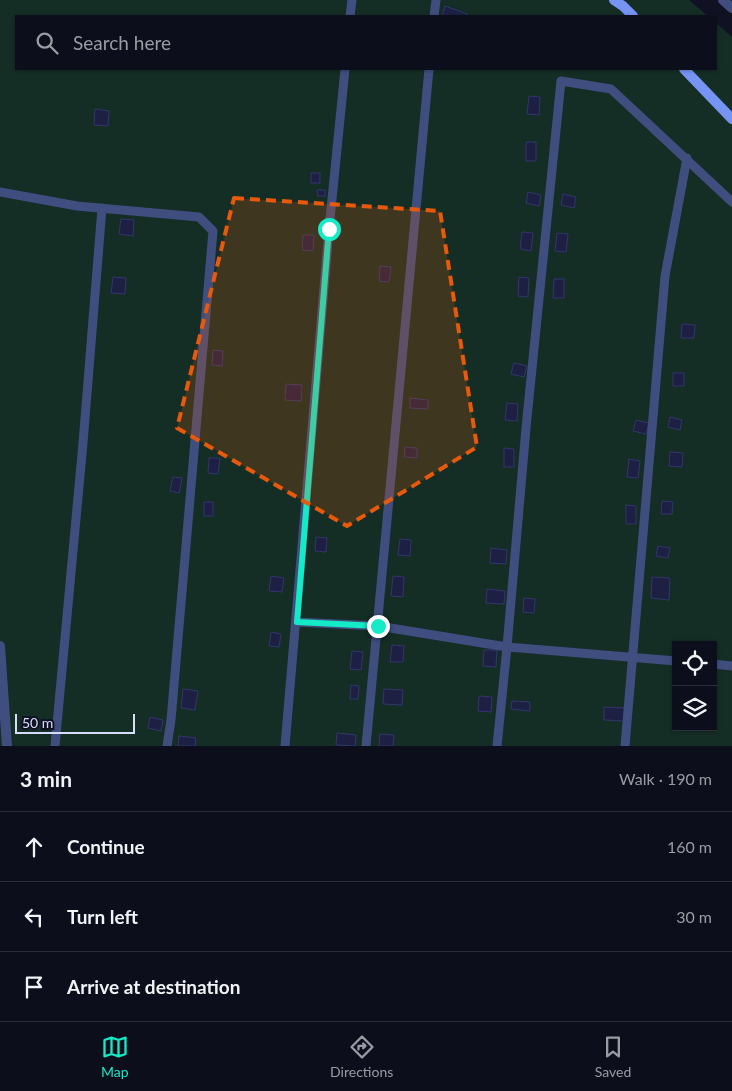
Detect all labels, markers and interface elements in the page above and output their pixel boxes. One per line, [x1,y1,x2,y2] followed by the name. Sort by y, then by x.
[15,15,717,70] search box
[33,29,61,57] icon: search
[73,31,171,54] text: Search here
[318,218,341,241] route start
[367,615,390,638] route end
[672,641,717,731] map controls
[672,641,717,686] button: locate
[672,686,717,731] button: layers
[15,711,135,734] scale bar
[22,714,53,731] text: 50 m
[20,766,72,791] text: 3 min
[619,769,712,788] text: Walk · 190 m
[20,833,48,861] icon: ahead
[67,835,145,858] text: Continue
[667,837,712,856] text: 160 m
[20,903,48,931] icon: left
[67,905,138,928] text: Turn left
[676,907,712,926] text: 30 m
[20,973,48,1001] icon: arrive
[67,975,240,998] text: Arrive at destination
[101,1033,129,1080] tab: Map
[330,1033,393,1080] tab: Directions
[595,1033,631,1080] tab: Saved

